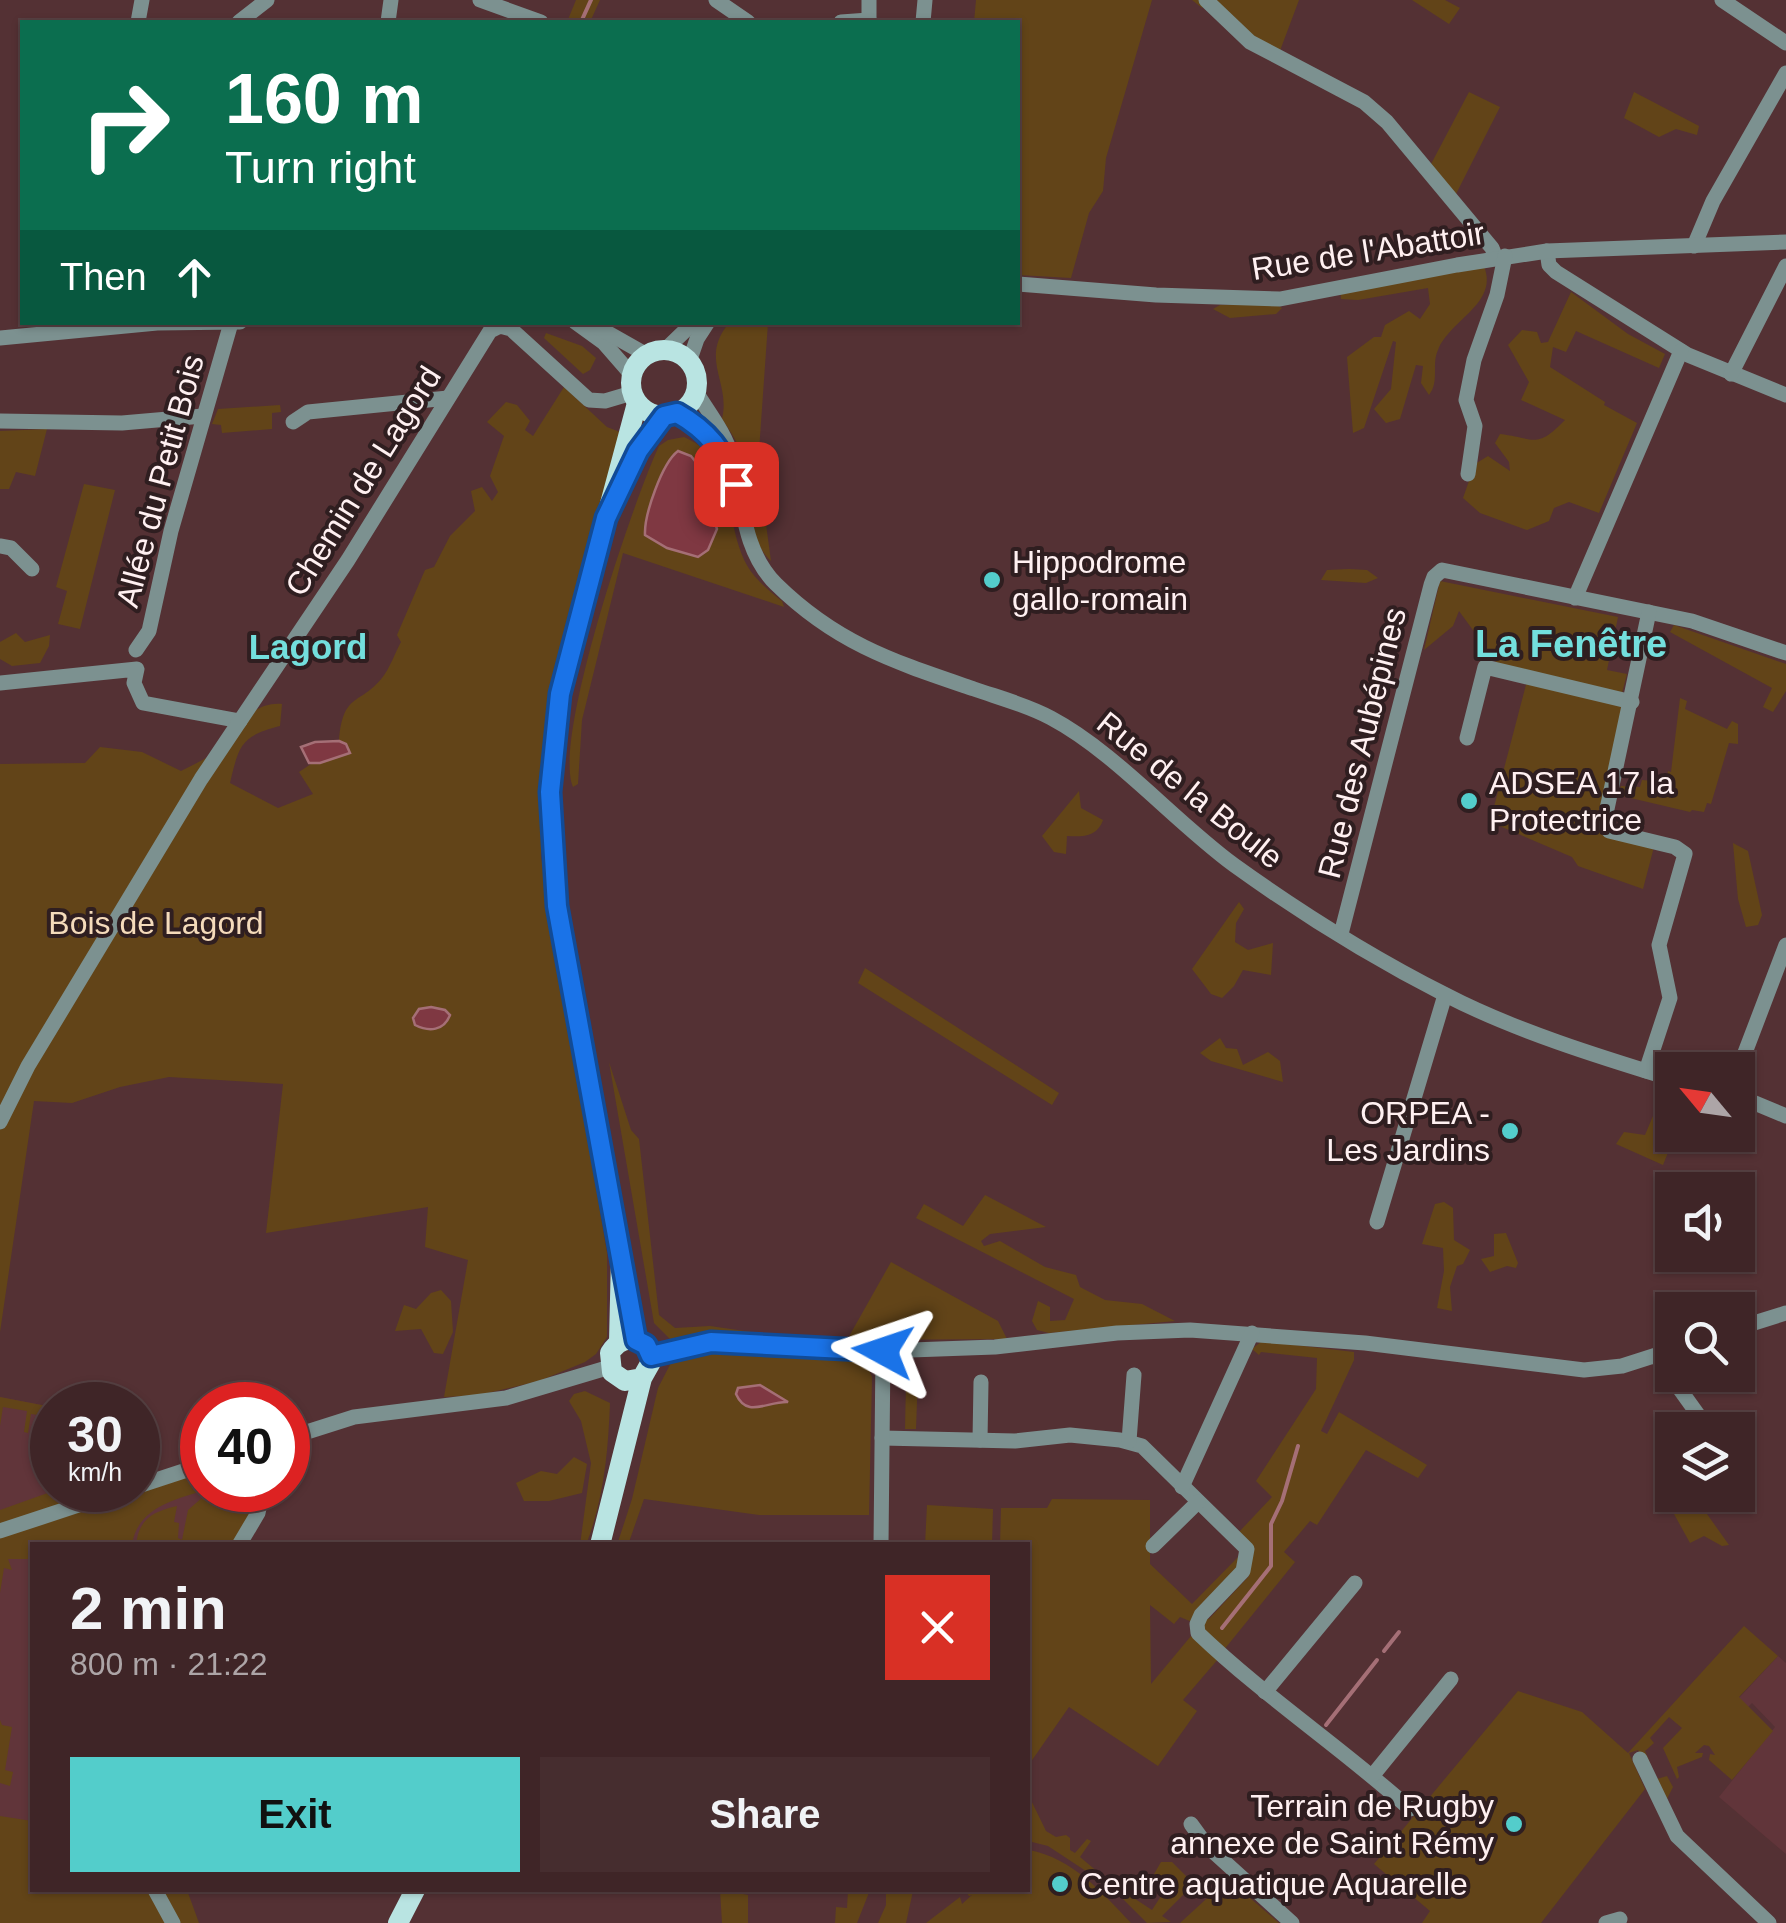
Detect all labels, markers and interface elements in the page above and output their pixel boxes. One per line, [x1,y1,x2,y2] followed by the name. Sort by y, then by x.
[60,60,190,190] icon: right
[225,60,423,138] text: 160 m
[225,142,416,193] text: Turn right
[1249,215,1487,287] street label: Rue de l'Abattoir
[167,250,222,305] icon: ahead
[60,256,147,298] text: Then
[109,351,211,611] street label: Allée du Petit Bois
[278,360,448,602] street label: Chemin de Lagord
[694,442,779,527] pin
[709,457,764,512] icon: arrive
[1012,544,1188,617] place label: Hippodrome gallo-romain
[981,569,1003,591] marker: Hippodrome gallo-romain
[1311,604,1413,882] street label: Rue des Aubépines
[1475,623,1667,665] district label: La Fenêtre
[249,627,367,666] district label: Lagord
[1090,704,1290,876] street label: Rue de la Boule
[1489,765,1674,838] place label: ADSEA 17 la Protectrice
[1458,790,1480,812] marker: ADSEA 17 la Protectrice
[48,905,264,941] park label: Bois de Lagord
[1655,1052,1755,1152] north arrow
[1655,1052,1755,1512] map controls
[1326,1095,1490,1168] place label: ORPEA - Les Jardins
[1499,1120,1521,1142] marker: ORPEA - Les Jardins
[1655,1172,1755,1272] button: sound
[1655,1292,1755,1392] button: search
[831,1299,935,1403] position arrow
[180,1382,310,1512] speed limit sign: 40
[67,1407,123,1463] text: 30
[1655,1412,1755,1512] button: layers
[68,1458,122,1486] text: km/h
[70,1575,227,1642] text: 2 min
[885,1575,990,1680] button: close
[70,1646,267,1682] text: 800 m · 21:22
[70,1757,520,1872] button: Exit
[540,1757,990,1872] button: Share
[1170,1788,1494,1861] place label: Terrain de Rugby annexe de Saint Rémy
[1503,1813,1525,1835] marker: Terrain de Rugby annexe de Saint Rémy
[1080,1866,1468,1902] place label: Centre aquatique Aquarelle
[1049,1873,1071,1895] marker: Centre aquatique Aquarelle

